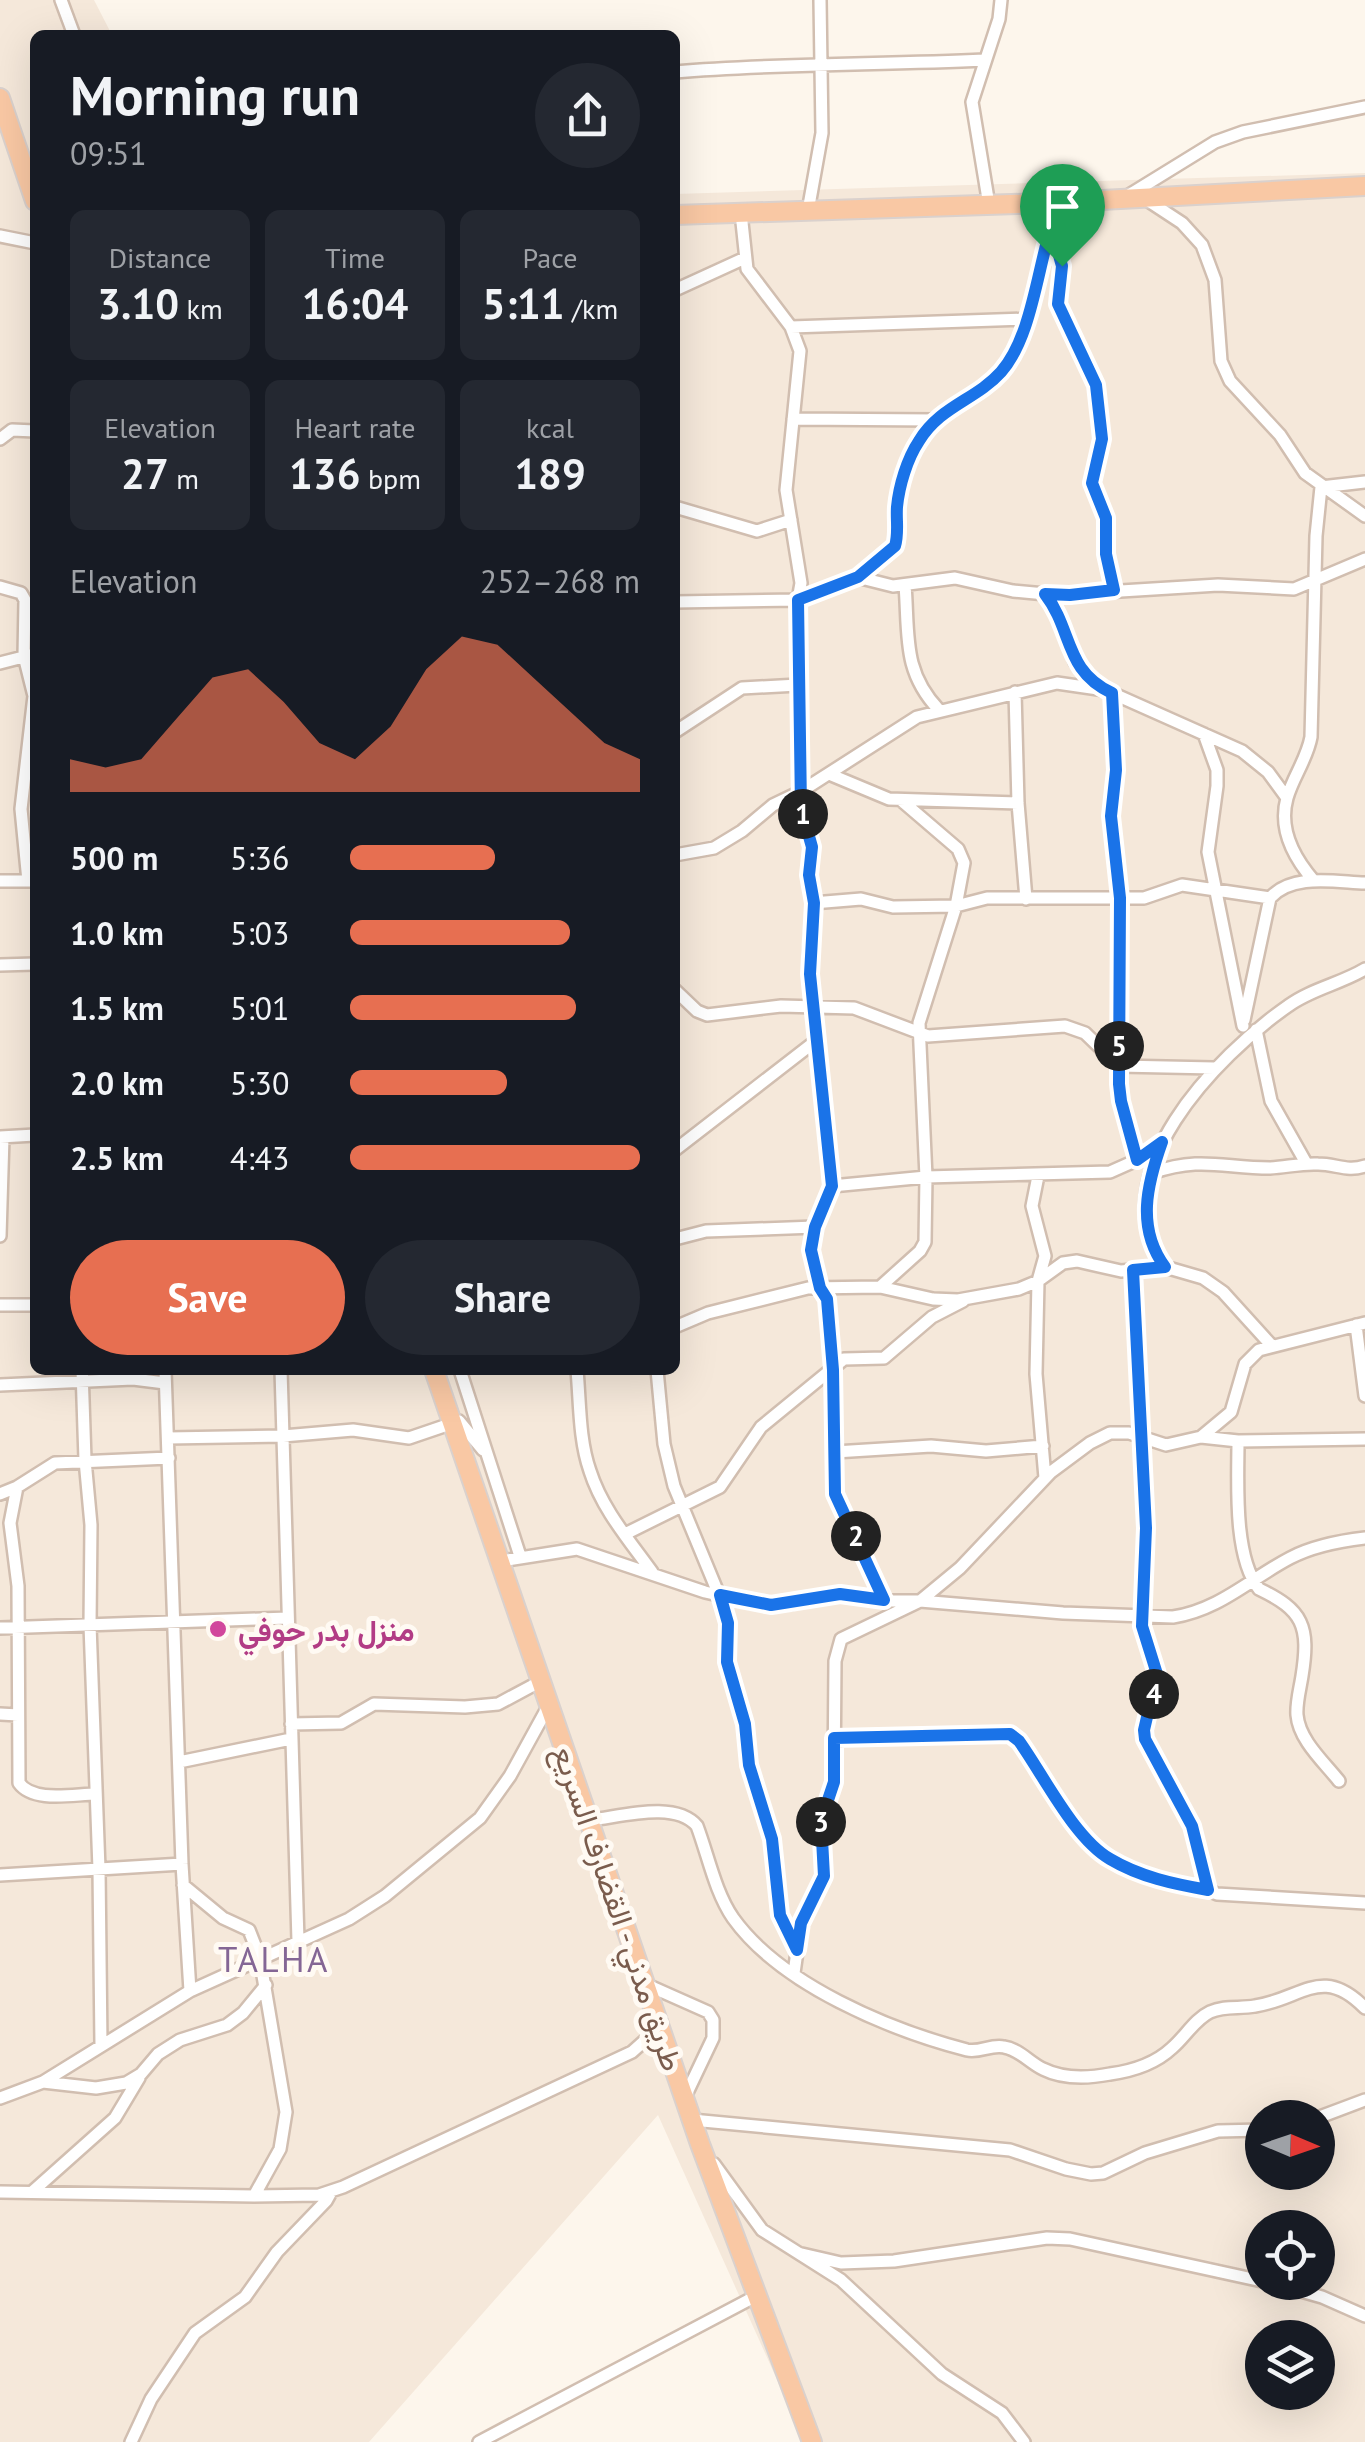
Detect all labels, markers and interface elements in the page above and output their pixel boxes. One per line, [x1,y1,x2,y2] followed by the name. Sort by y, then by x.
[70,59,360,130] text: Morning run
[535,63,640,168] button: share
[70,132,147,174] text: 09:51
[1020,164,1105,267] pin
[1035,179,1090,234] icon: arrive
[109,239,211,276] text: Distance
[325,239,385,276] text: Time
[523,239,577,276] text: Pace
[97,276,179,331] text: 3.10
[302,276,408,331] text: 16:04
[482,276,565,331] text: 5:11
[179,290,223,327] text: km
[565,290,618,327] text: /km
[104,409,216,446] text: Elevation
[294,409,416,446] text: Heart rate
[526,409,574,446] text: kcal
[121,446,169,501] text: 27
[289,446,360,501] text: 136
[514,446,586,501] text: 189
[169,460,199,497] text: m
[360,460,421,497] text: bpm
[70,560,197,602] text: Elevation
[480,560,640,602] text: 252–268 m
[778,789,828,839] pin: 1
[795,795,811,832] text: 1
[70,837,158,879] text: 500 m
[230,837,289,879] text: 5:36
[70,912,164,954] text: 1.0 km
[230,912,289,954] text: 5:03
[70,987,164,1029] text: 1.5 km
[230,987,289,1029] text: 5:01
[1094,1021,1144,1071] pin: 5
[1111,1027,1127,1064] text: 5
[70,1062,164,1104] text: 2.0 km
[230,1062,289,1104] text: 5:30
[70,1137,164,1179] text: 2.5 km
[230,1137,289,1179] text: 4:43
[70,1240,345,1355] button: Save
[365,1240,640,1355] button: Share
[831,1511,881,1561] pin: 2
[848,1517,864,1554] text: 2
[238,1610,414,1656] place label: منزل بدر حوفي
[207,1618,229,1640] marker: منزل بدر حوفي
[1129,1669,1179,1719] pin: 4
[1146,1675,1162,1712] text: 4
[539,1740,693,2078] street label: طريق مدني - القضارف السريع
[796,1797,846,1847] pin: 3
[813,1803,829,1840] text: 3
[218,1936,330,1982] district label: TALHA
[1245,2100,1335,2190] north arrow
[1245,2100,1335,2410] map controls
[1245,2210,1335,2300] button: locate
[1245,2320,1335,2410] button: layers

